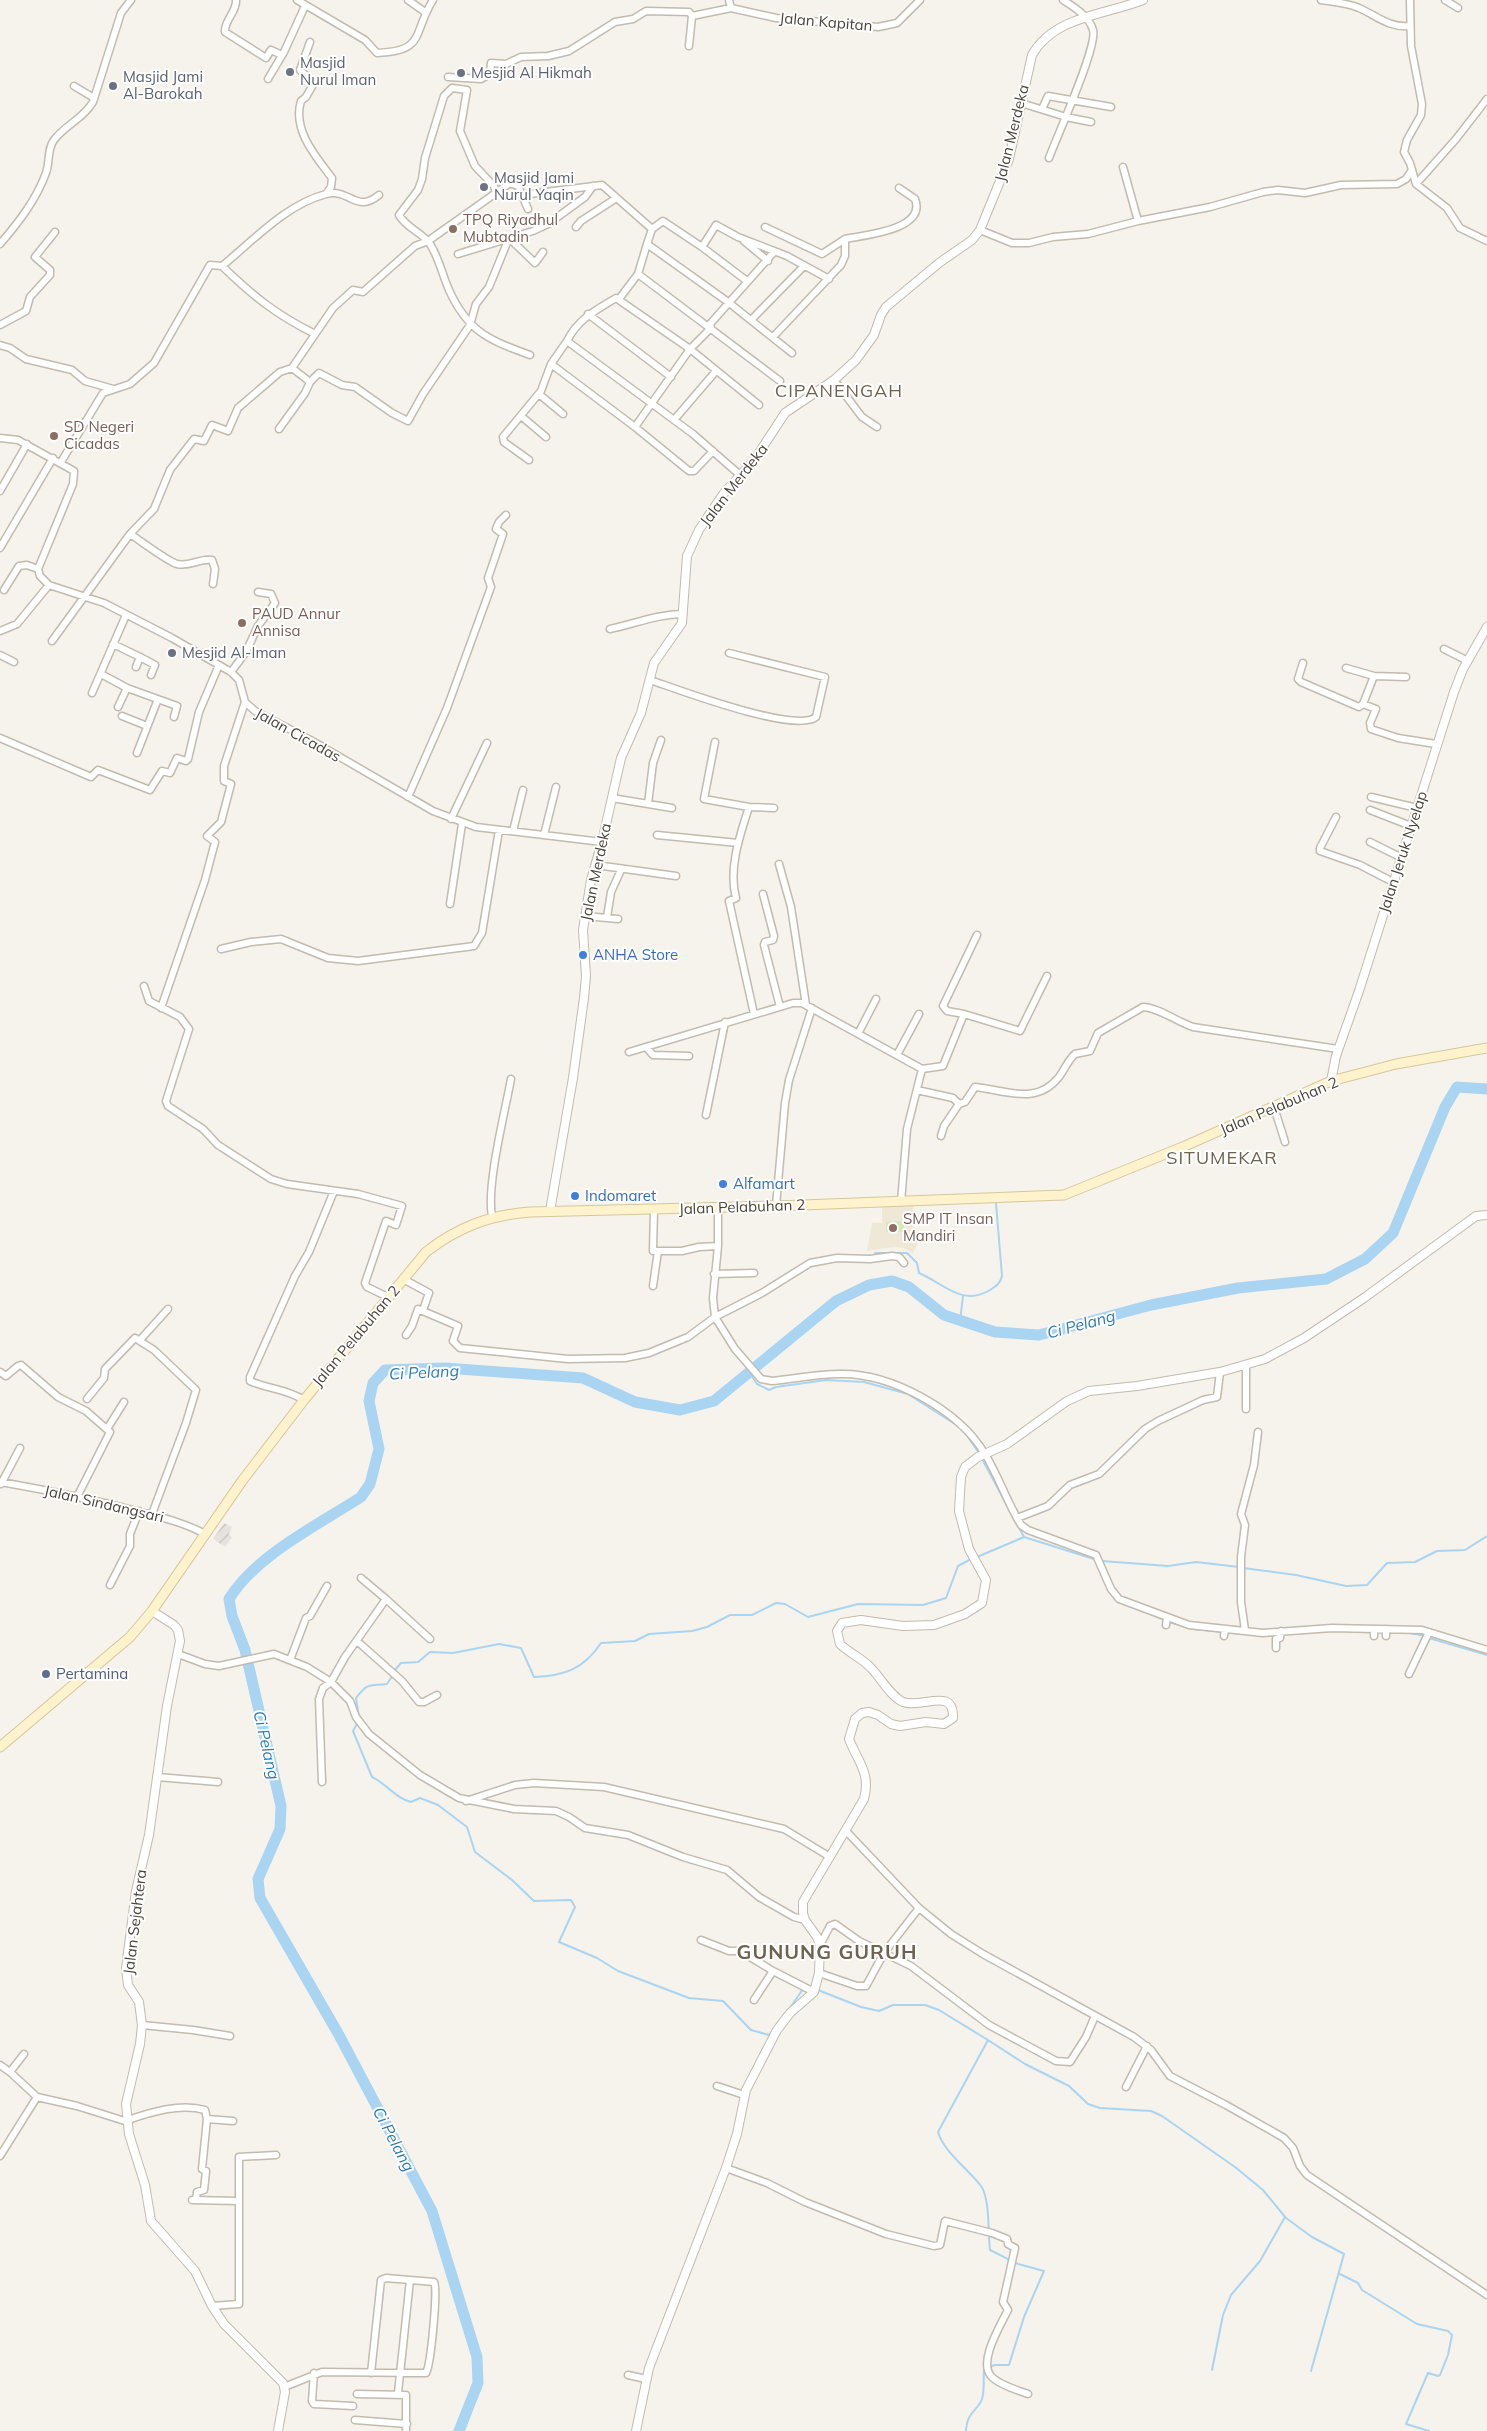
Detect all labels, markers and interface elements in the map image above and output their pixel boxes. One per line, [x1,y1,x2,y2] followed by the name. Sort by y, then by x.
[779,8,873,35] street label: Jalan Kapitan
[300,53,376,89] place label: Masjid Nurul Iman
[471,63,592,82] place label: Mesjid Al Hikmah
[284,66,296,78] marker: Masjid Nurul Iman
[123,67,203,103] place label: Masjid Jami Al-Barokah
[455,67,467,79] marker: Mesjid Al Hikmah
[107,80,119,92] marker: Masjid Jami Al-Barokah
[990,82,1033,183] street label: Jalan Merdeka
[494,168,574,204] place label: Masjid Jami Nurul Yaqin
[478,181,490,193] marker: Masjid Jami Nurul Yaqin
[463,210,558,246] place label: TPQ Riyadhul Mubtadin
[447,223,459,235] marker: TPQ Riyadhul Mubtadin
[775,379,903,402] district label: CIPANENGAH
[64,417,134,453] place label: SD Negeri Cicadas
[48,430,60,442] marker: SD Negeri Cicadas
[696,440,772,530] street label: Jalan Merdeka
[252,604,341,640] place label: PAUD Annur Annisa
[236,617,248,629] marker: PAUD Annur Annisa
[182,643,286,662] place label: Mesjid Al-Iman
[166,647,178,659] marker: Mesjid Al-Iman
[252,703,344,766] street label: Jalan Cicadas
[1374,789,1431,915] street label: Jalan Jeruk Nyelap
[576,821,615,922] street label: Jalan Merdeka
[593,945,678,964] place label: ANHA Store
[577,949,589,961] marker: ANHA Store
[1217,1072,1341,1139] street label: Jalan Pelabuhan 2
[1166,1146,1278,1169] district label: SITUMEKAR
[733,1174,795,1193] place label: Alfamart
[717,1178,729,1190] marker: Alfamart
[585,1186,656,1205] place label: Indomaret
[569,1190,581,1202] marker: Indomaret
[678,1195,806,1218] street label: Jalan Pelabuhan 2
[903,1209,994,1245] place label: SMP IT Insan Mandiri
[887,1222,899,1234] marker: SMP IT Insan Mandiri
[308,1281,404,1390] street label: Jalan Pelabuhan 2
[1045,1305,1118,1343] water label: Ci Pelang
[388,1360,460,1384] water label: Ci Pelang
[42,1481,166,1527] street label: Jalan Sindangsari
[56,1664,128,1683] place label: Pertamina
[40,1668,52,1680] marker: Pertamina
[249,1709,285,1782] water label: Ci Pelang
[119,1868,150,1976] street label: Jalan Sejahtera
[737,1939,917,1964] district label: GUNUNG GURUH
[369,2103,419,2175] water label: Ci Pelang

